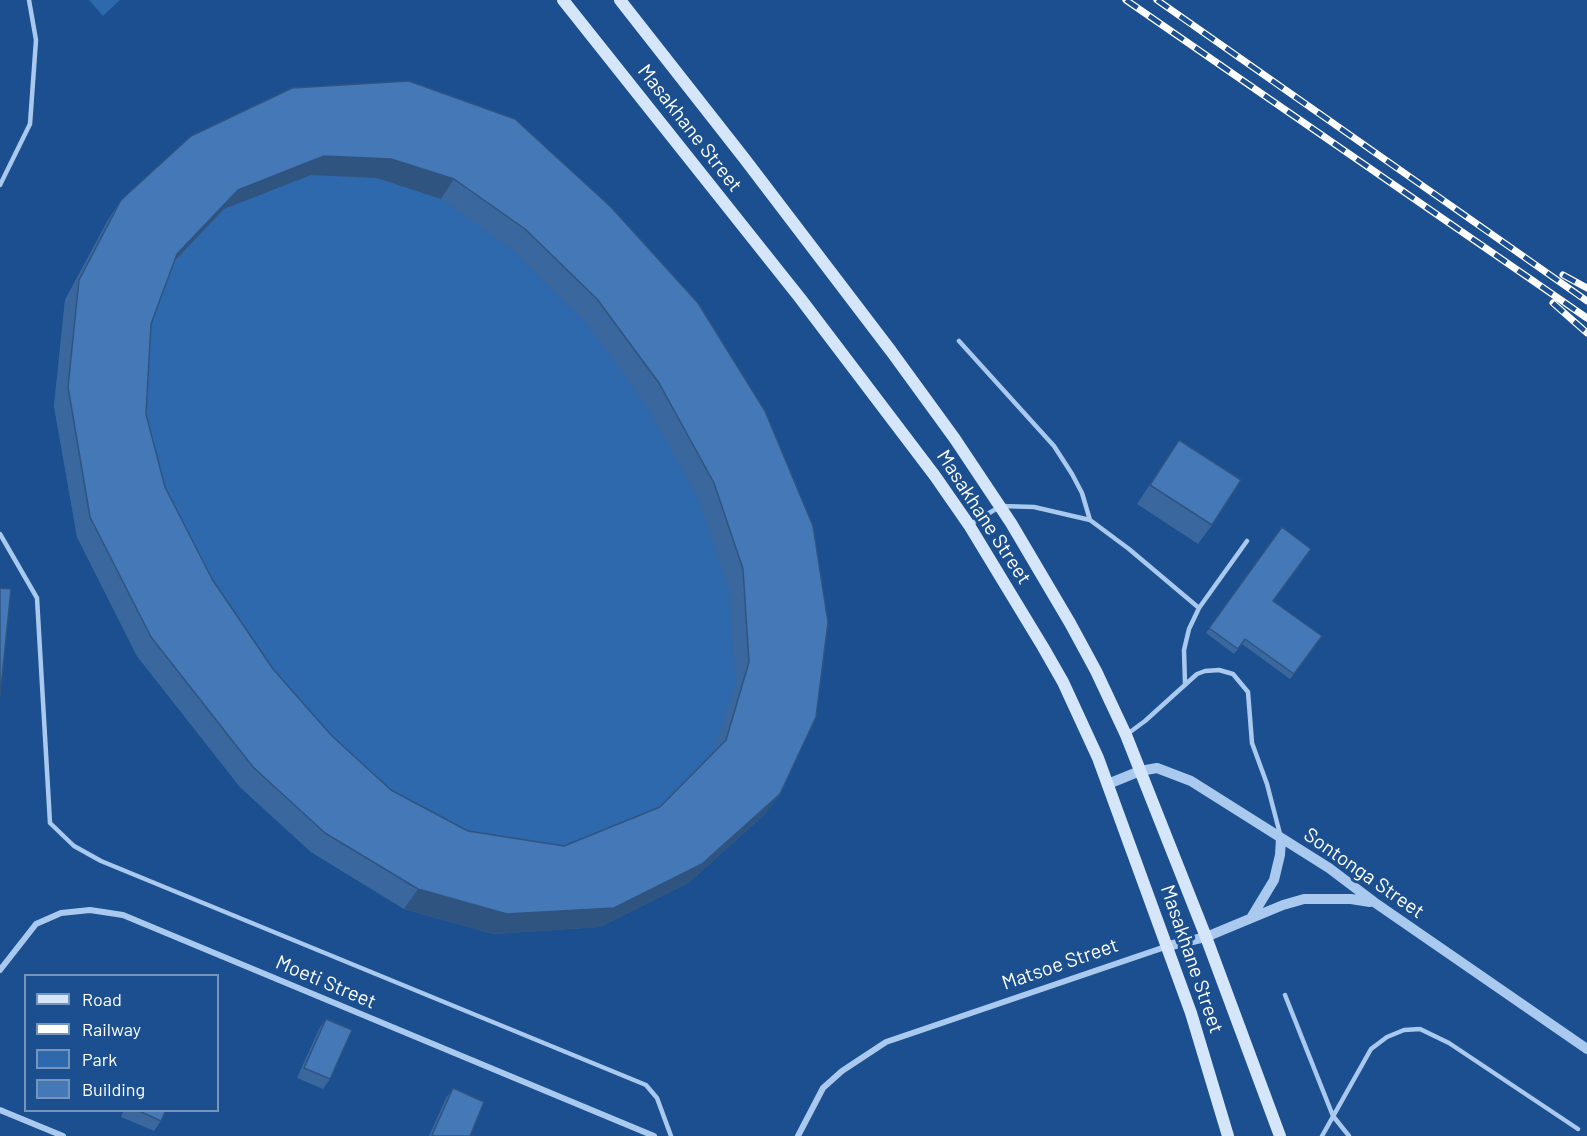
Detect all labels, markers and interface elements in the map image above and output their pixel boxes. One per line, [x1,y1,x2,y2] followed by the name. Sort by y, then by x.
[633,59,747,197] street label: Masakhane Street
[932,445,1036,589] street label: Masakhane Street
[1299,823,1429,923] street label: Sontonga Street
[1155,882,1229,1036] street label: Masakhane Street
[999,933,1121,995] street label: Matsoe Street
[272,950,380,1014] street label: Moeti Street
[24,974,219,1112] legend
[82,988,122,1010] text: Road
[82,1018,141,1040] text: Railway
[82,1048,117,1070] text: Park
[82,1078,145,1100] text: Building

